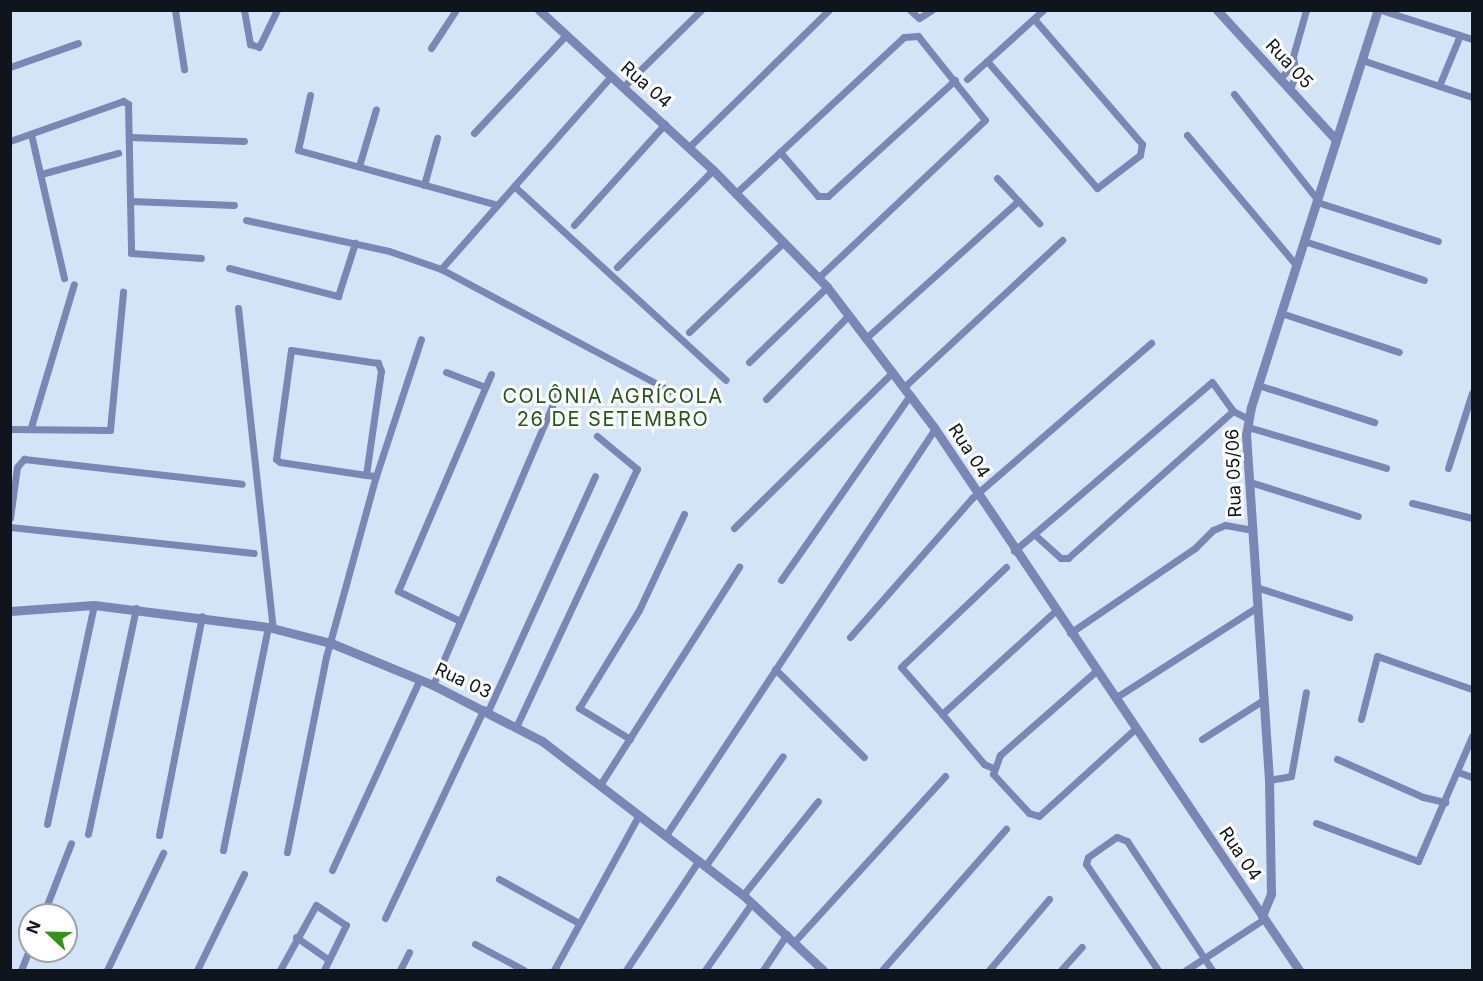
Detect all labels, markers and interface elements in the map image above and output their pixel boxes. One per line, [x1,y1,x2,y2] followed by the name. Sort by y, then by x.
[1261,35,1317,93] street label: Rua 05
[616,57,676,113] street label: Rua 04
[502,384,724,431] district label: COLÔNIA AGRÍCOLA 26 DE SETEMBRO
[943,420,995,482] street label: Rua 04
[1222,428,1246,518] street label: Rua 05/06
[431,659,495,703] street label: Rua 03
[1214,823,1266,885] street label: Rua 04
[18,903,78,963] north arrow
[22,918,45,936] text: N

